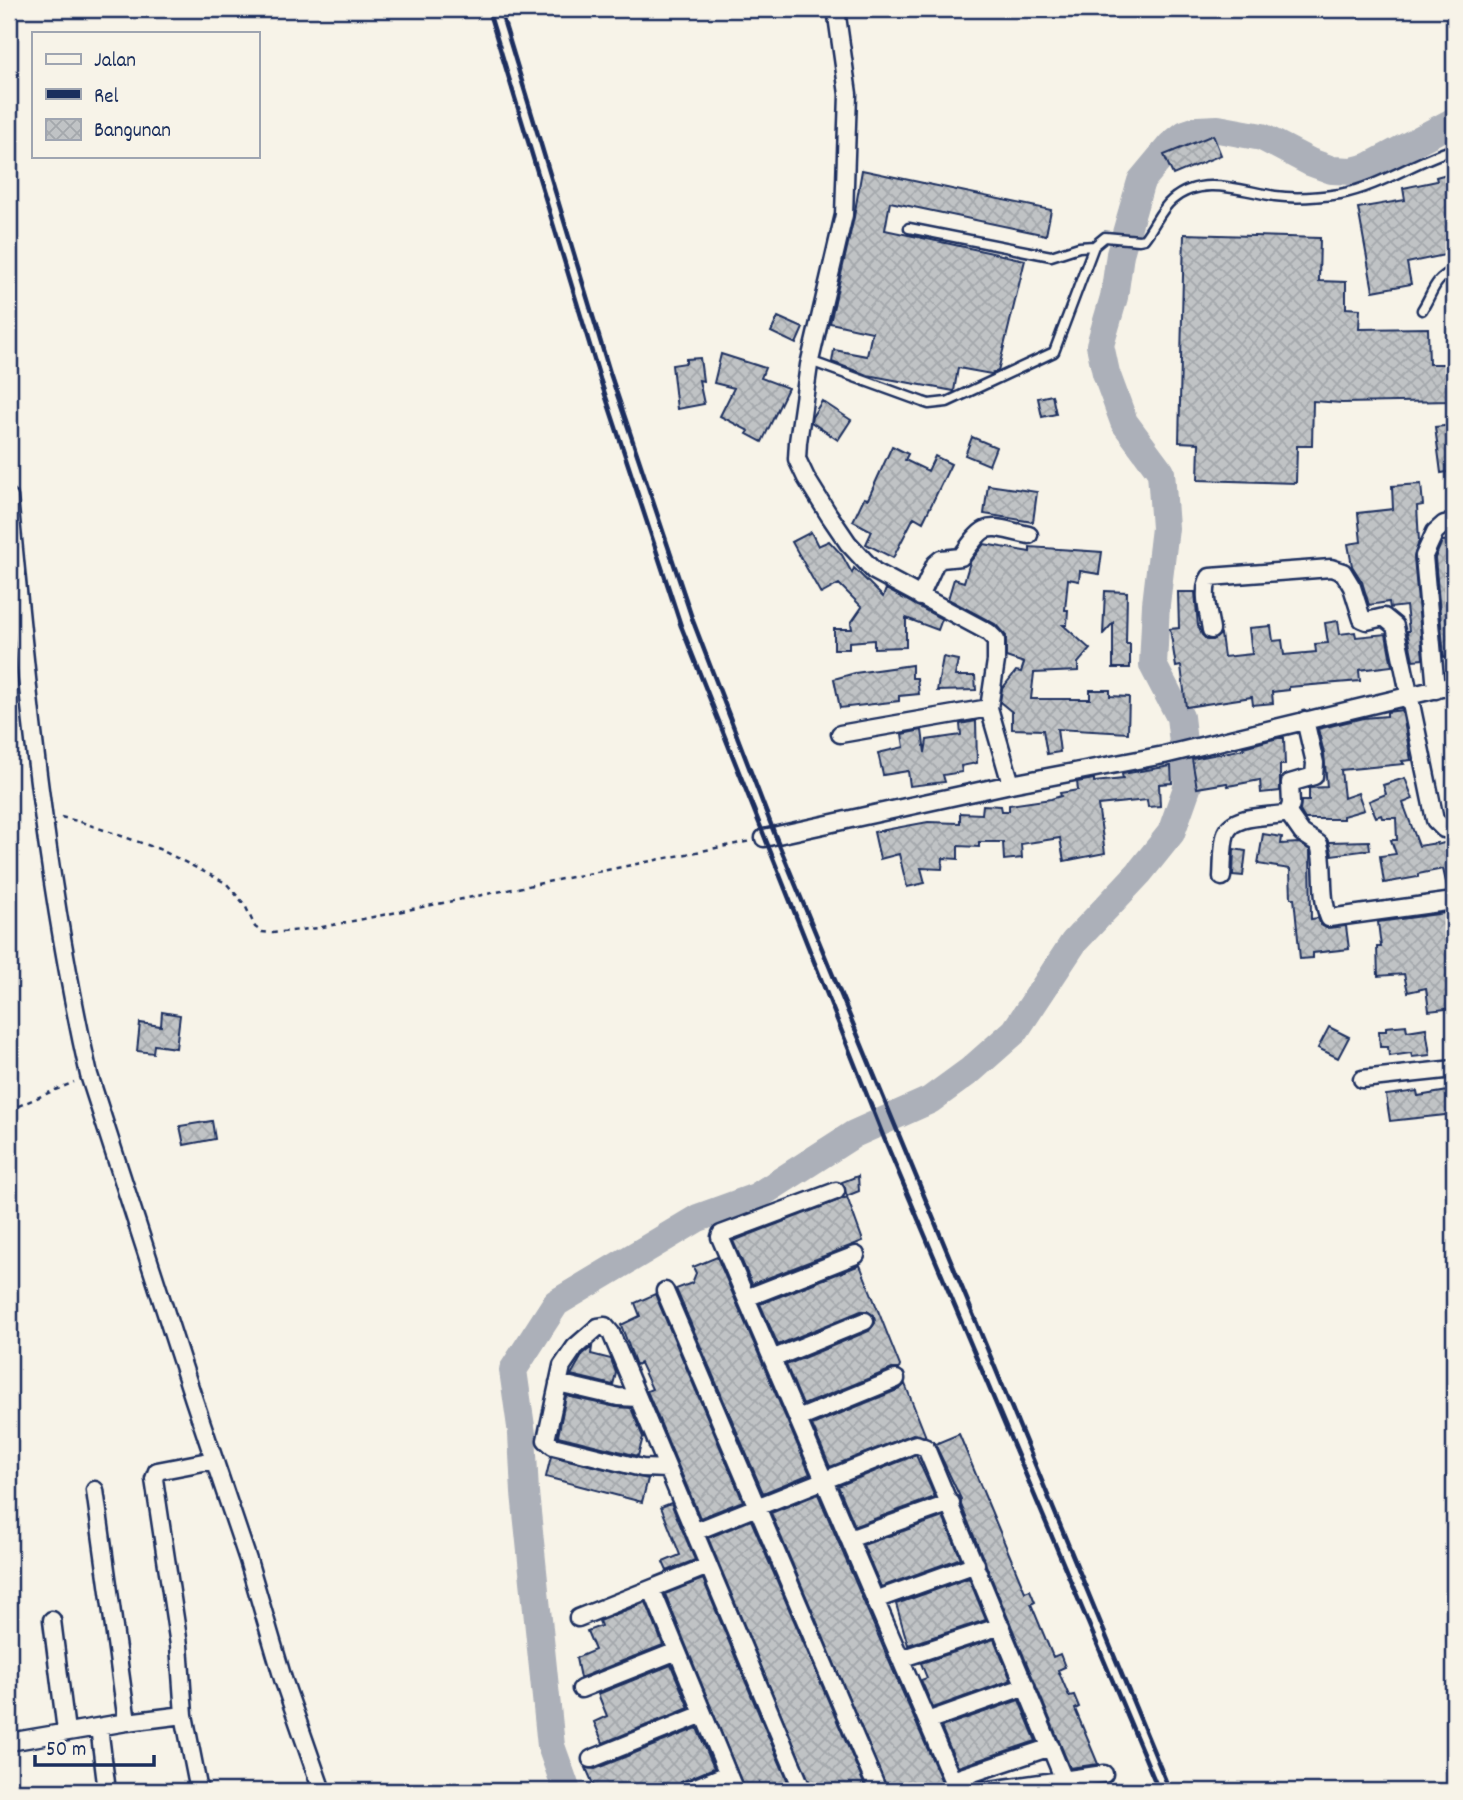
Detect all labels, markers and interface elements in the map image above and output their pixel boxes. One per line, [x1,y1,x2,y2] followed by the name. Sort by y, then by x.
[32,32,259,158] legend
[94,47,136,77] text: Jalan
[94,83,118,113] text: Rel
[94,117,171,147] text: Bangunan
[35,1723,154,1767] scale bar
[46,1736,86,1766] text: 50 m

